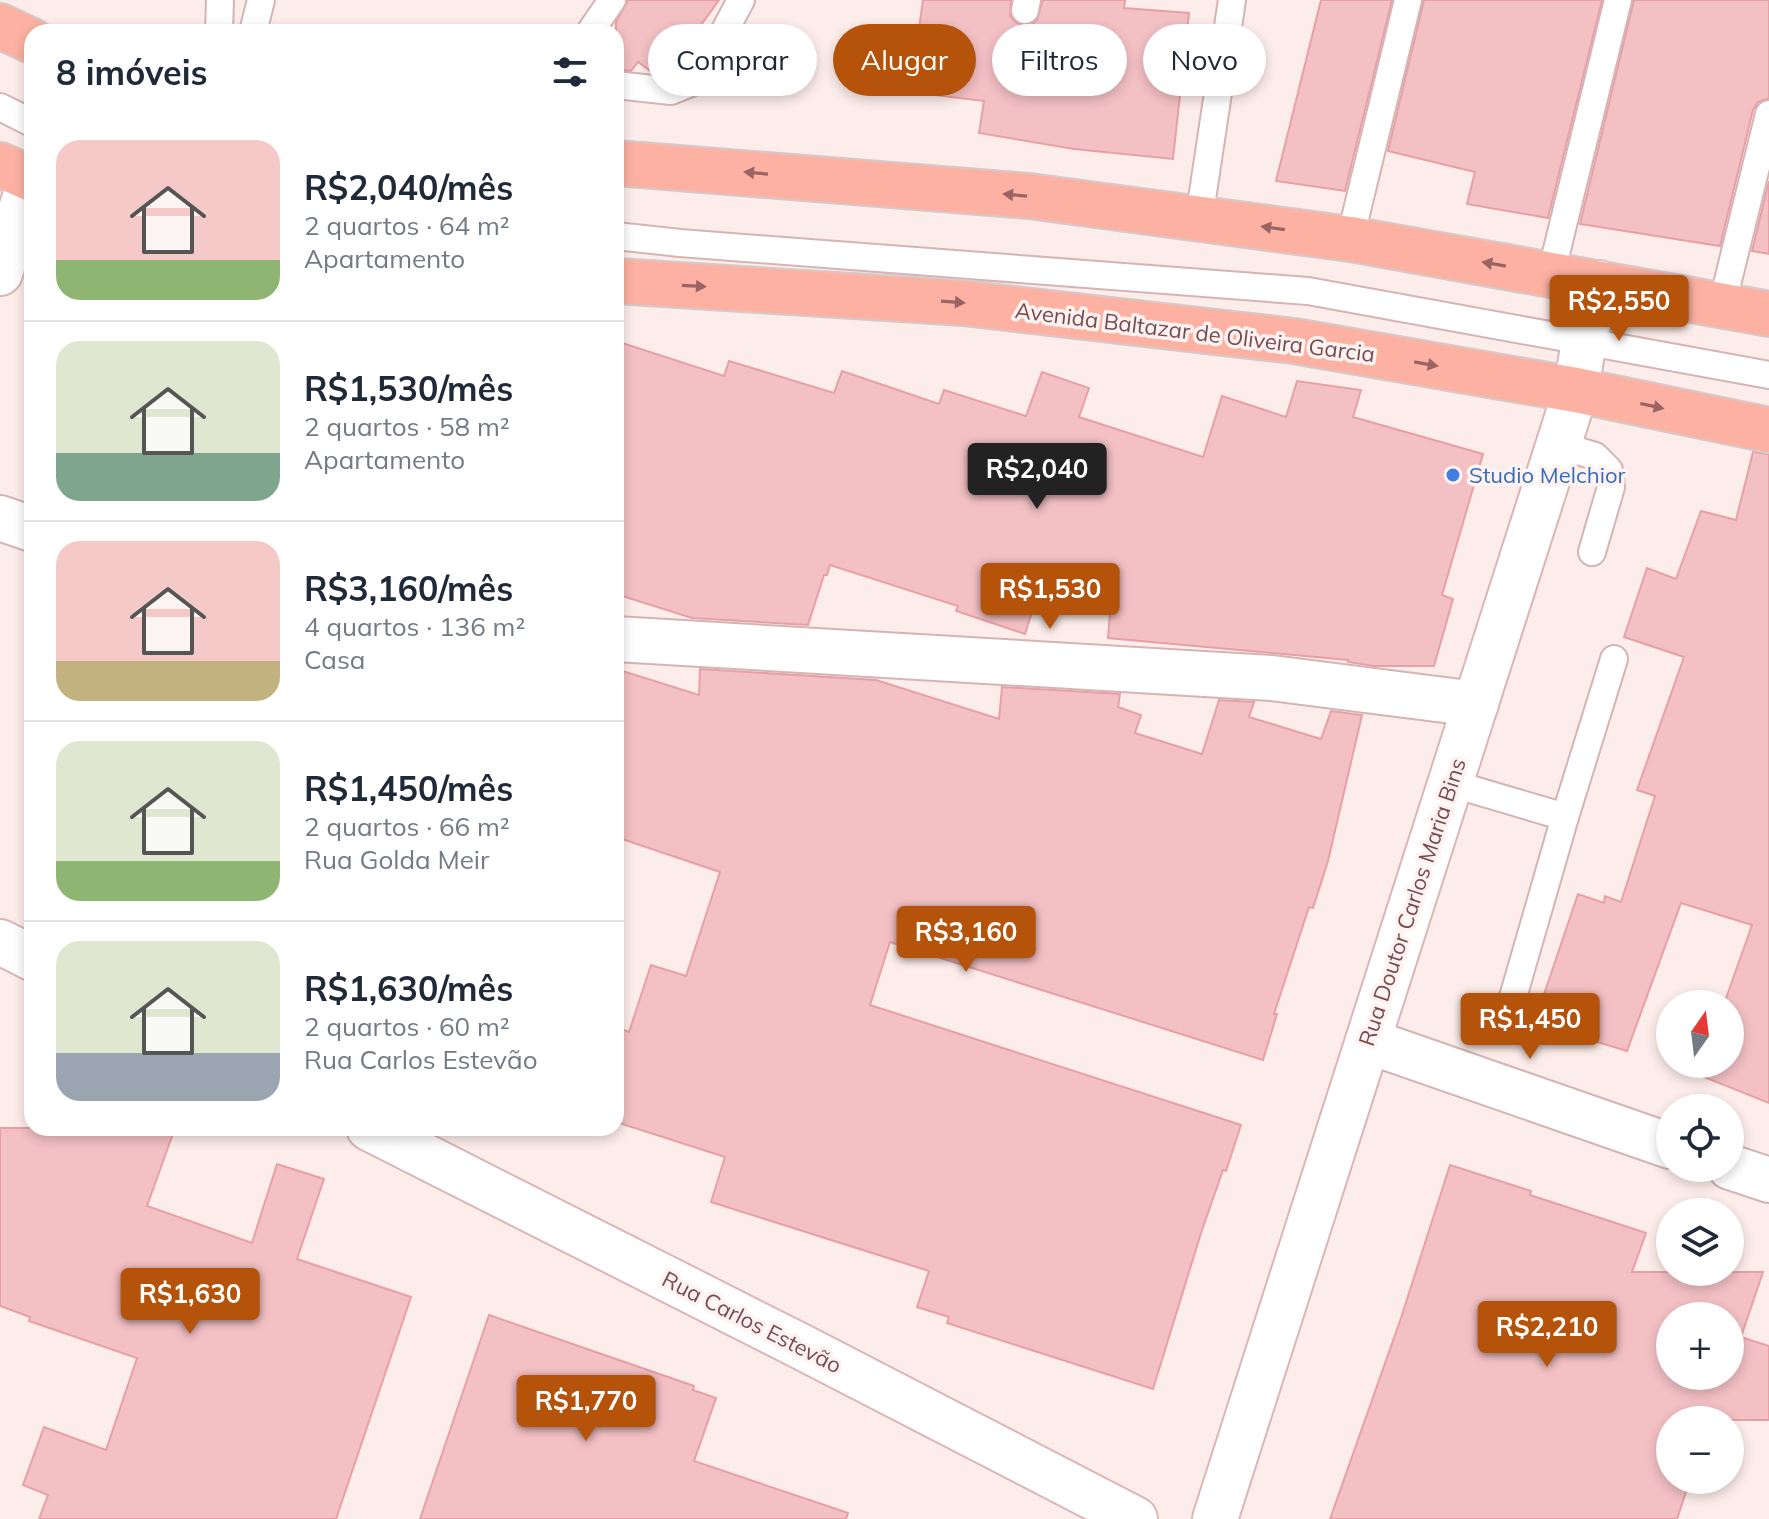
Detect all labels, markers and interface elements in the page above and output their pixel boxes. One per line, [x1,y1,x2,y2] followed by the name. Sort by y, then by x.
[648,24,817,96] chip: Comprar
[833,24,976,96] chip: Alugar
[992,24,1127,96] chip: Filtros
[1143,24,1266,96] chip: Novo
[548,50,592,94] icon: filters
[56,51,208,94] text: 8 imóveis
[304,166,513,209] text: R$2,040/mês
[743,166,768,179] one-way arrow
[120,172,216,268] icon: home
[1002,188,1027,201] one-way arrow
[304,209,510,242] text: 2 quartos · 64 m²
[1260,222,1285,235] one-way arrow
[304,242,465,275] text: Apartamento
[1481,258,1506,270] one-way arrow
[1545,275,1693,343] pin: R$2,550
[682,279,707,292] one-way arrow
[1568,284,1670,317] text: R$2,550
[941,296,966,309] one-way arrow
[1014,296,1376,368] street label: Avenida Baltazar de Oliveira Garcia
[1413,359,1438,371] one-way arrow
[304,367,513,410] text: R$1,530/mês
[120,373,216,469] icon: home
[1640,400,1665,413] one-way arrow
[304,410,510,443] text: 2 quartos · 58 m²
[304,443,465,476] text: Apartamento
[963,443,1111,511] pin: R$2,040
[986,452,1088,485] text: R$2,040
[1469,461,1625,489] place label: Studio Melchior
[1444,466,1462,484] marker: Studio Melchior
[976,563,1124,631] pin: R$1,530
[304,567,513,610] text: R$3,160/mês
[999,572,1101,605] text: R$1,530
[120,573,216,669] icon: home
[304,610,525,643] text: 4 quartos · 136 m²
[304,643,365,676] text: Casa
[1352,755,1472,1049] street label: Rua Doutor Carlos Maria Bins
[304,767,513,810] text: R$1,450/mês
[120,773,216,869] icon: home
[304,810,510,843] text: 2 quartos · 66 m²
[304,843,489,876] text: Rua Golda Meir
[892,906,1040,974] pin: R$3,160
[915,915,1017,948] text: R$3,160
[304,967,513,1010] text: R$1,630/mês
[120,973,216,1069] icon: home
[1656,990,1744,1078] north arrow
[1656,990,1744,1494] map controls
[1456,993,1604,1061] pin: R$1,450
[1479,1002,1581,1035] text: R$1,450
[304,1010,510,1043] text: 2 quartos · 60 m²
[304,1043,538,1076] text: Rua Carlos Estevão
[1656,1094,1744,1182] button: locate
[1656,1198,1744,1286] button: layers
[658,1265,846,1379] street label: Rua Carlos Estevão
[116,1268,264,1336] pin: R$1,630
[139,1277,241,1310] text: R$1,630
[1473,1301,1621,1369] pin: R$2,210
[1656,1302,1744,1390] button: +
[1496,1310,1598,1343] text: R$2,210
[512,1375,660,1443] pin: R$1,770
[535,1384,637,1417] text: R$1,770
[1656,1406,1744,1494] button: −

